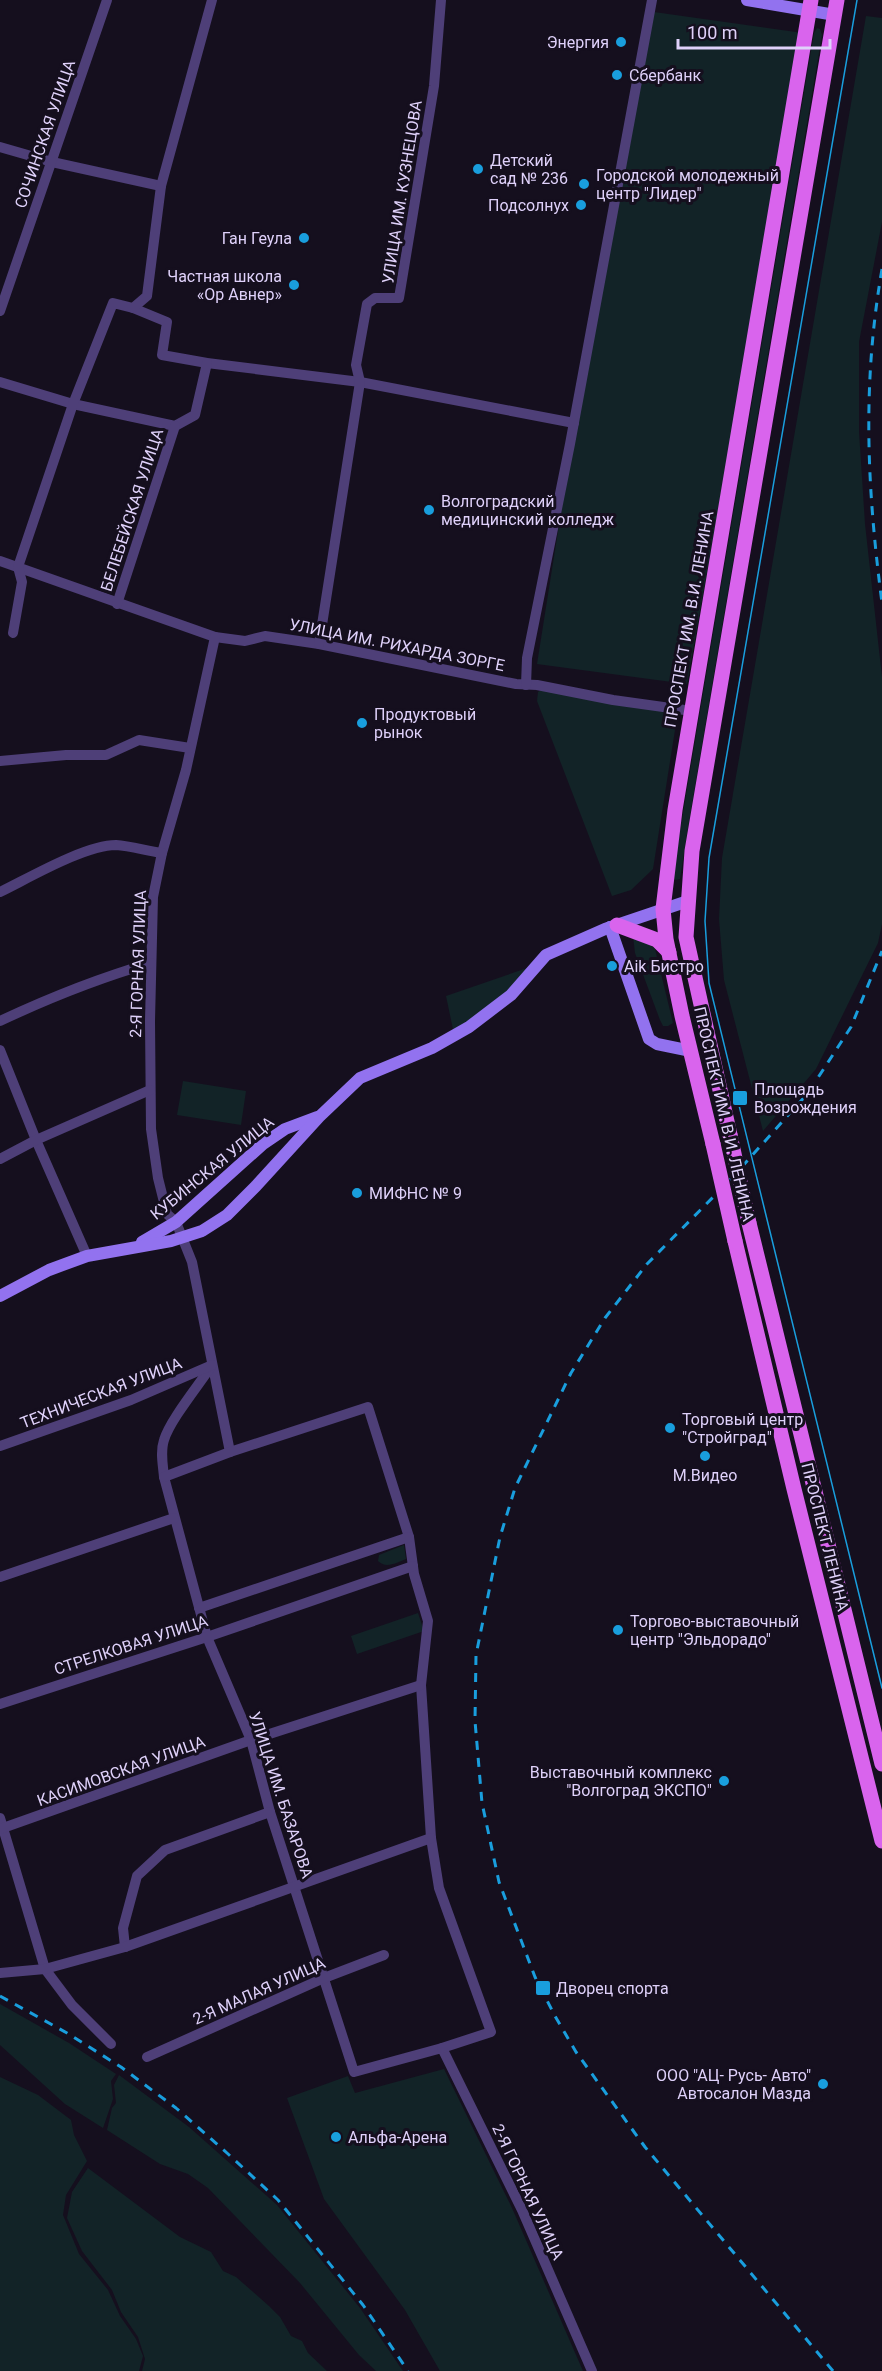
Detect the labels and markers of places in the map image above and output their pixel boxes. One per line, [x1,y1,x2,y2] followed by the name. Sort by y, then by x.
[547,33,609,52] place label: Энергия
[614,35,628,49] marker: Энергия
[629,66,702,85] place label: Сбербанк
[610,68,624,82] marker: Сбербанк
[490,151,568,188] place label: Детский сад № 236
[471,162,485,176] marker: Детский сад № 236
[596,166,779,203] place label: Городской молодежный центр "Лидер"
[577,177,591,191] marker: Городской молодежный центр "Лидер"
[488,196,569,215] place label: Подсолнух
[574,198,588,212] marker: Подсолнух
[222,229,292,248] place label: Ган Геула
[297,231,311,245] marker: Ган Геула
[167,267,282,304] place label: Частная школа «Ор Авнер»
[287,278,301,292] marker: Частная школа «Ор Авнер»
[441,492,615,529] place label: Волгоградский медицинский колледж
[422,503,436,517] marker: Волгоградский медицинский колледж
[374,705,476,742] place label: Продуктовый рынок
[355,716,369,730] marker: Продуктовый рынок
[624,957,704,976] place label: Aik Бистро
[605,959,619,973] marker: Aik Бистро
[754,1080,857,1117] place label: Площадь Возрождения
[731,1089,749,1107] marker: Площадь Возрождения
[369,1184,462,1203] place label: МИФНС № 9
[350,1186,364,1200] marker: МИФНС № 9
[682,1410,803,1447] place label: Торговый центр "Стройград"
[663,1421,677,1435] marker: Торговый центр "Стройград"
[698,1449,712,1463] marker: М.Видео
[673,1466,737,1485] place label: М.Видео
[630,1612,799,1649] place label: Торгово-выставочный центр "Эльдорадо"
[611,1623,625,1637] marker: Торгово-выставочный центр "Эльдорадо"
[530,1763,712,1800] place label: Выставочный комплекс "Волгоград ЭКСПО"
[717,1774,731,1788] marker: Выставочный комплекс "Волгоград ЭКСПО"
[534,1979,552,1997] marker: Дворец спорта
[556,1979,669,1998] place label: Дворец спорта
[656,2066,811,2103] place label: ООО "АЦ- Русь- Авто" Автосалон Мазда
[816,2077,830,2091] marker: ООО "АЦ- Русь- Авто" Автосалон Мазда
[348,2128,447,2147] place label: Альфа-Арена
[329,2130,343,2144] marker: Альфа-Арена

